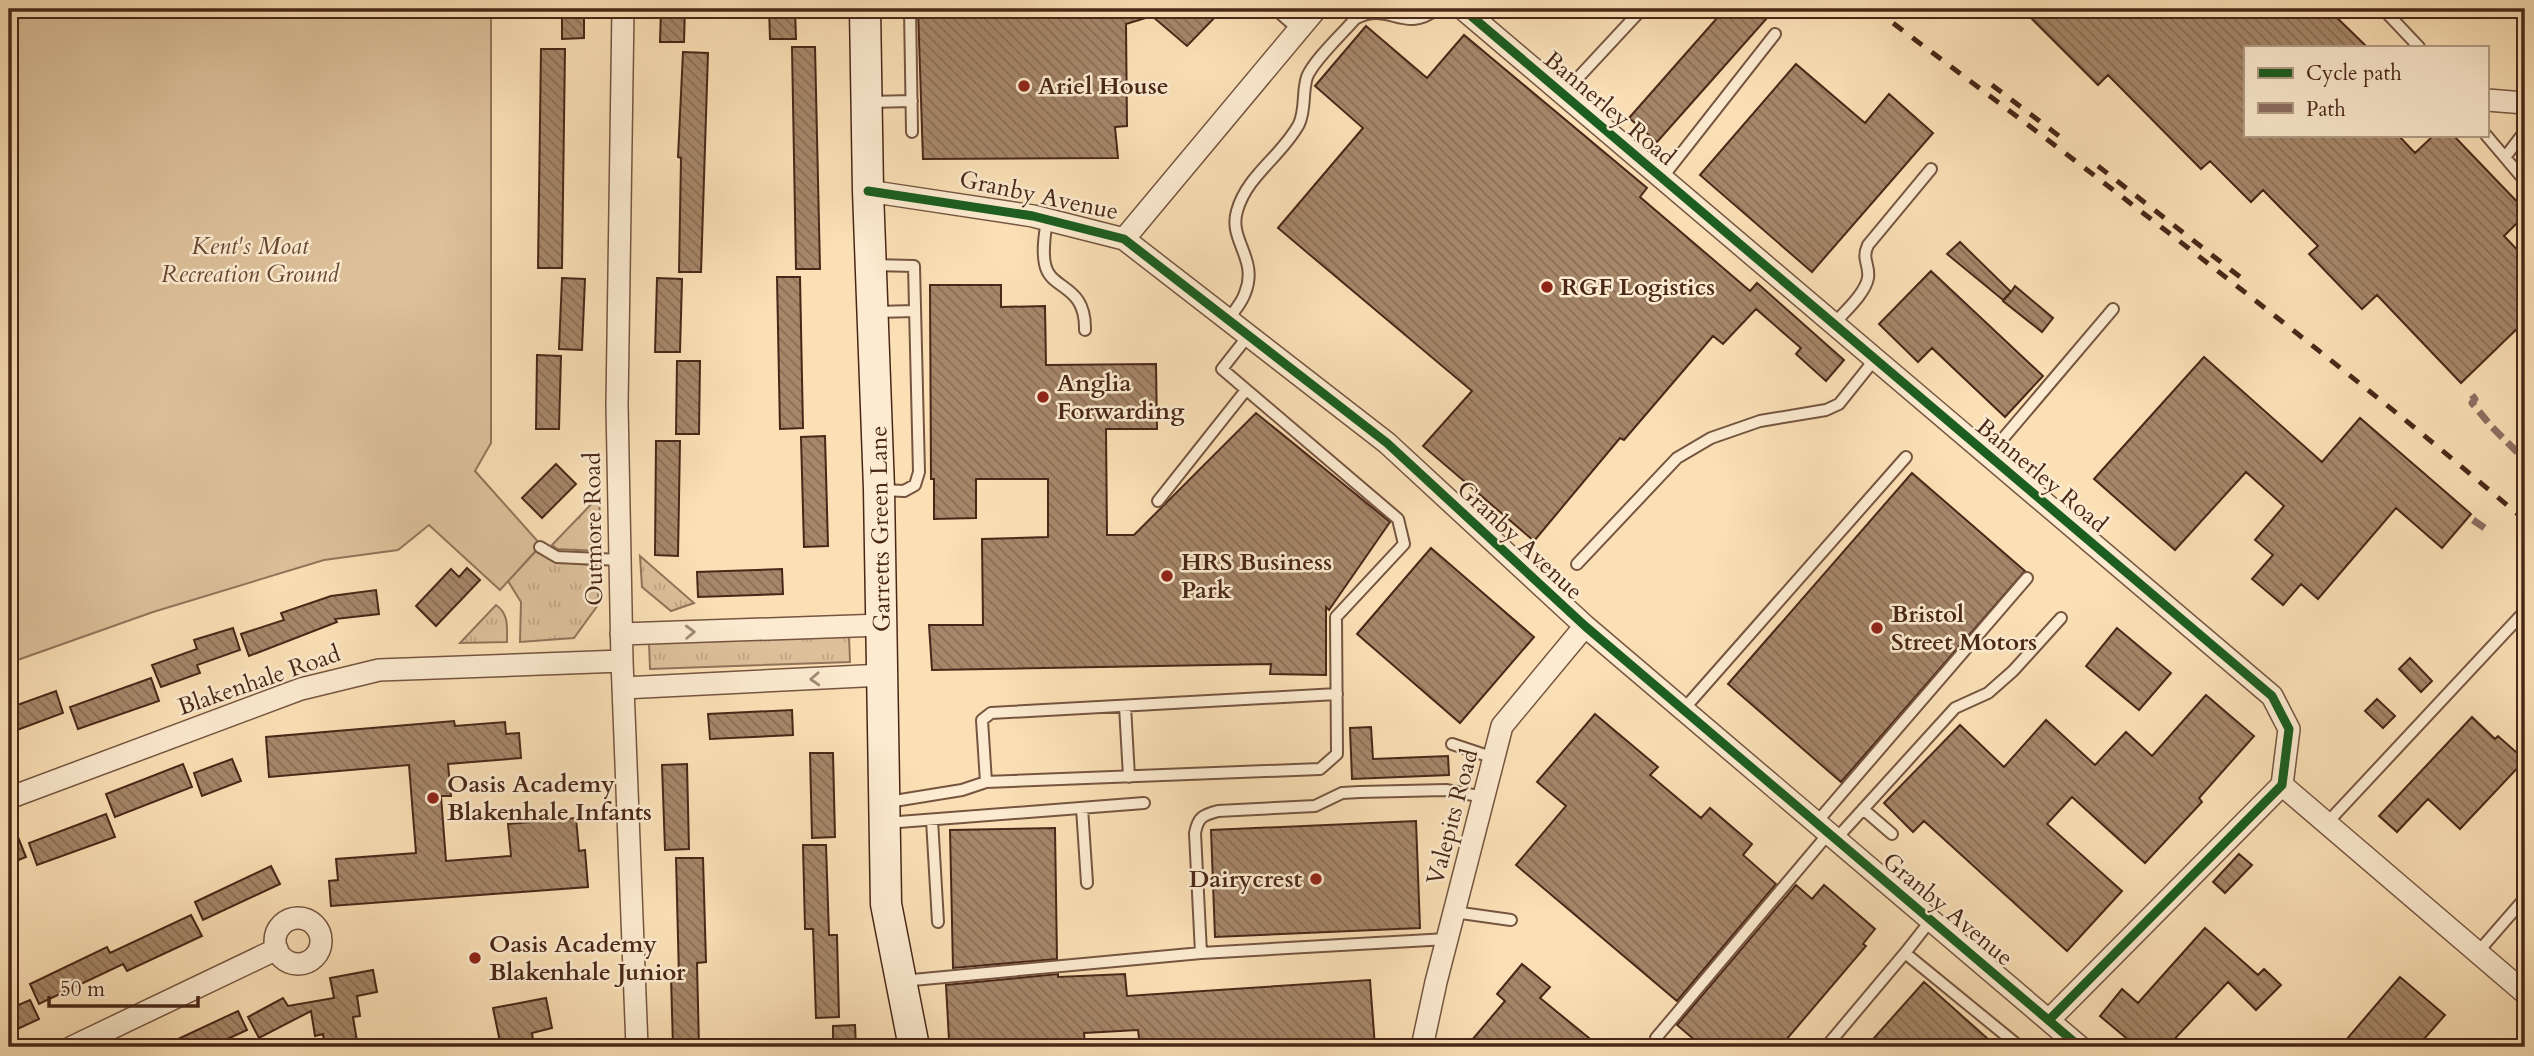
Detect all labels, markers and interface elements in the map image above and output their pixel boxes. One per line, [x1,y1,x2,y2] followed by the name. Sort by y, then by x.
[1537,44,1683,173] street label: Bannerley Road
[2244,46,2488,136] legend
[2306,59,2402,88] text: Cycle path
[1038,70,1169,103] place label: Ariel House
[1016,78,1032,94] marker: Ariel House
[2306,95,2346,124] text: Path
[956,163,1121,228] street label: Granby Avenue
[161,230,340,291] park label: Kent's Moat Recreation Ground
[1561,271,1715,304] place label: RGF Logistics
[1539,279,1555,295] marker: RGF Logistics
[1057,367,1185,428] place label: Anglia Forwarding
[1035,389,1051,405] marker: Anglia Forwarding
[1969,411,2115,540] street label: Bannerley Road
[862,425,899,633] street label: Garretts Green Lane
[576,452,611,606] street label: Outmore Road
[1449,473,1590,608] street label: Granby Avenue
[1181,546,1332,607] place label: HRS Business Park
[1159,568,1175,584] marker: HRS Business Park
[1891,598,2037,659] place label: Bristol Street Motors
[1869,620,1885,636] marker: Bristol Street Motors
[684,624,695,639] one-way arrow
[173,637,345,724] street label: Blakenhale Road
[809,671,820,686] one-way arrow
[1419,745,1487,889] street label: Valepits Road
[447,768,652,829] place label: Oasis Academy Blakenhale Infants
[425,790,441,806] marker: Oasis Academy Blakenhale Infants
[1875,845,2020,974] street label: Granby Avenue
[1189,863,1303,896] place label: Dairycrest
[1308,871,1324,887] marker: Dairycrest
[489,928,686,989] place label: Oasis Academy Blakenhale Junior
[467,950,483,966] marker: Oasis Academy Blakenhale Junior
[49,965,198,1009] scale bar
[60,975,105,1004] text: 50 m

